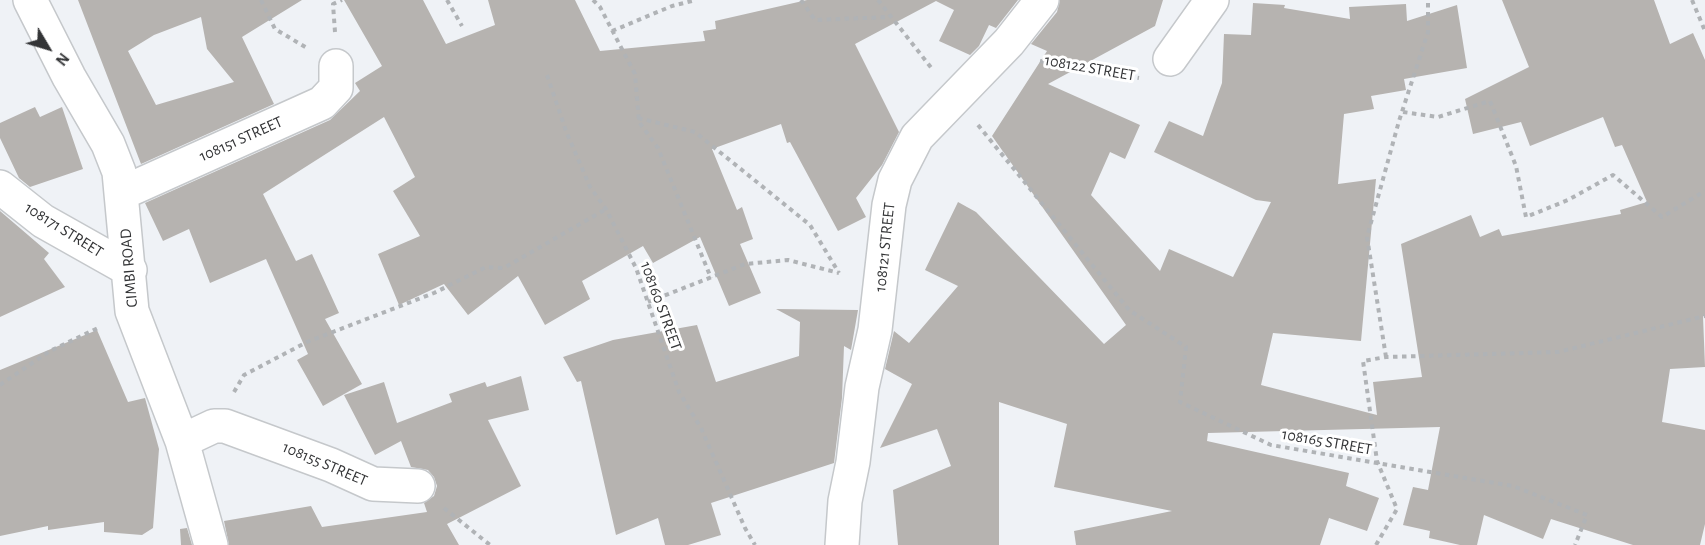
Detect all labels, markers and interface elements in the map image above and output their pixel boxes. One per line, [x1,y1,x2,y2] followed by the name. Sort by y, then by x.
[18,18,78,78] north arrow
[52,50,72,68] text: N
[1043,51,1137,85] street label: 108122 STREET
[196,112,286,166] street label: 108151 STREET
[21,198,107,262] street label: 108171 STREET
[871,201,899,293] street label: 108121 STREET
[116,228,142,308] street label: CIMBI ROAD
[636,259,686,353] street label: 108160 STREET
[1280,425,1374,459] street label: 108165 STREET
[280,438,370,490] street label: 108155 STREET

